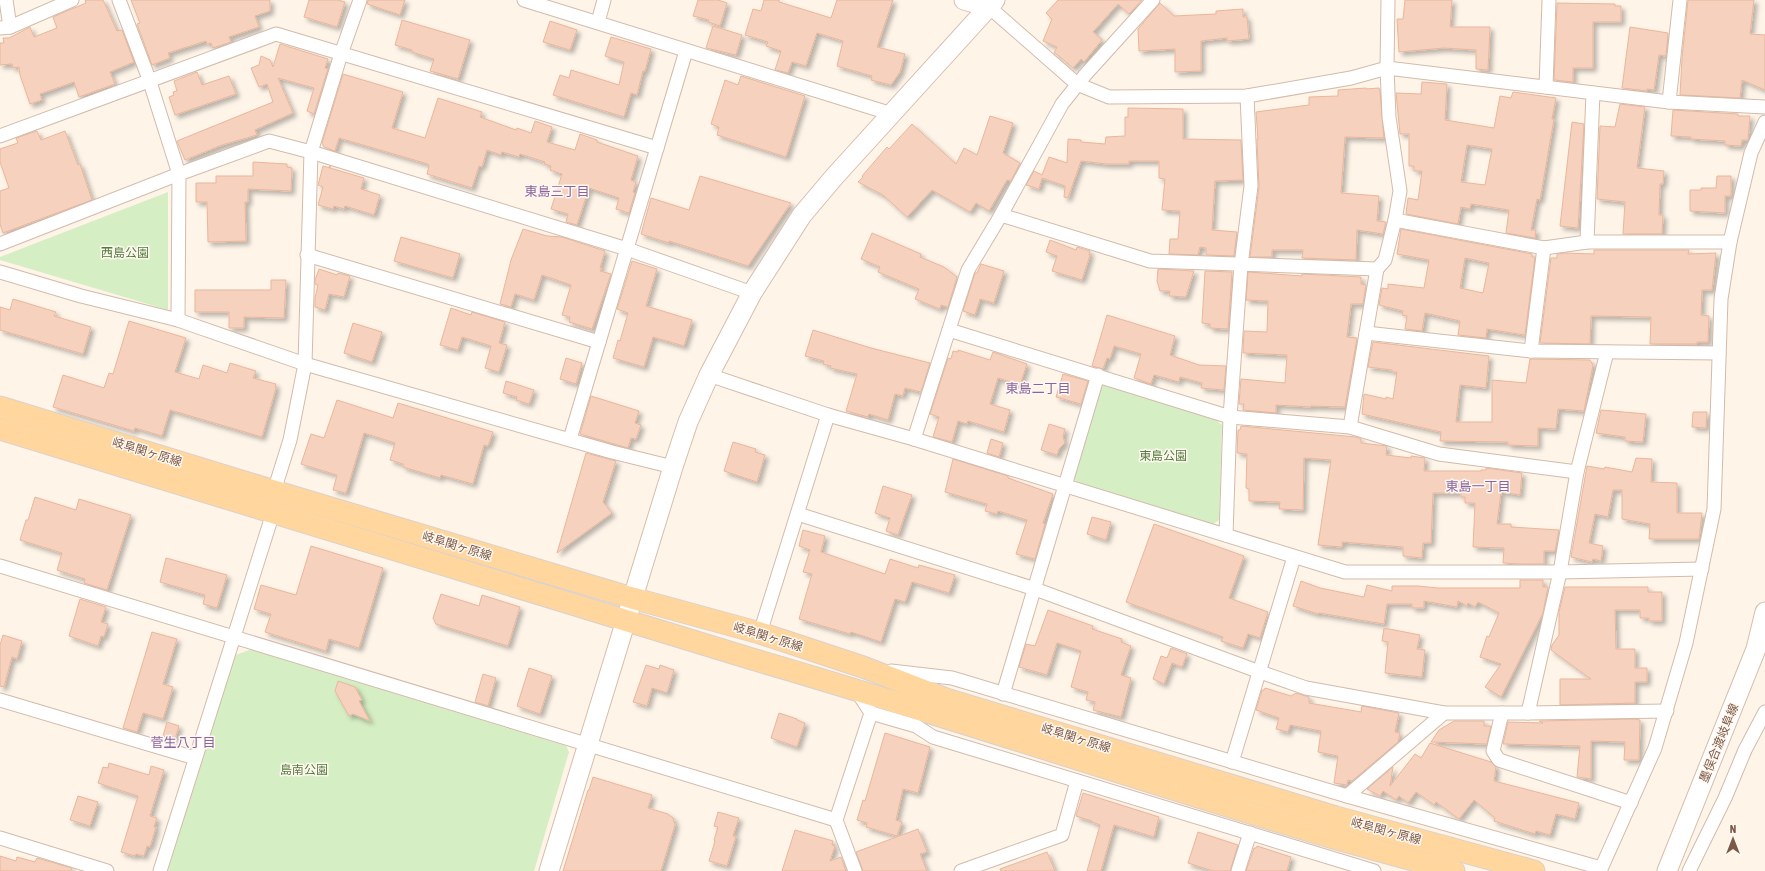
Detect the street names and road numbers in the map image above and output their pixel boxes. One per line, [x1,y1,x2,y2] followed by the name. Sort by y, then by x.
[111,435,183,469] street label: 岐阜関ヶ原線
[421,529,493,563] street label: 岐阜関ヶ原線
[732,620,804,654] street label: 岐阜関ヶ原線
[1697,701,1741,785] street label: 墨俣合渡岐阜線
[1040,721,1112,755] street label: 岐阜関ヶ原線
[1349,815,1423,847] street label: 岐阜関ヶ原線

